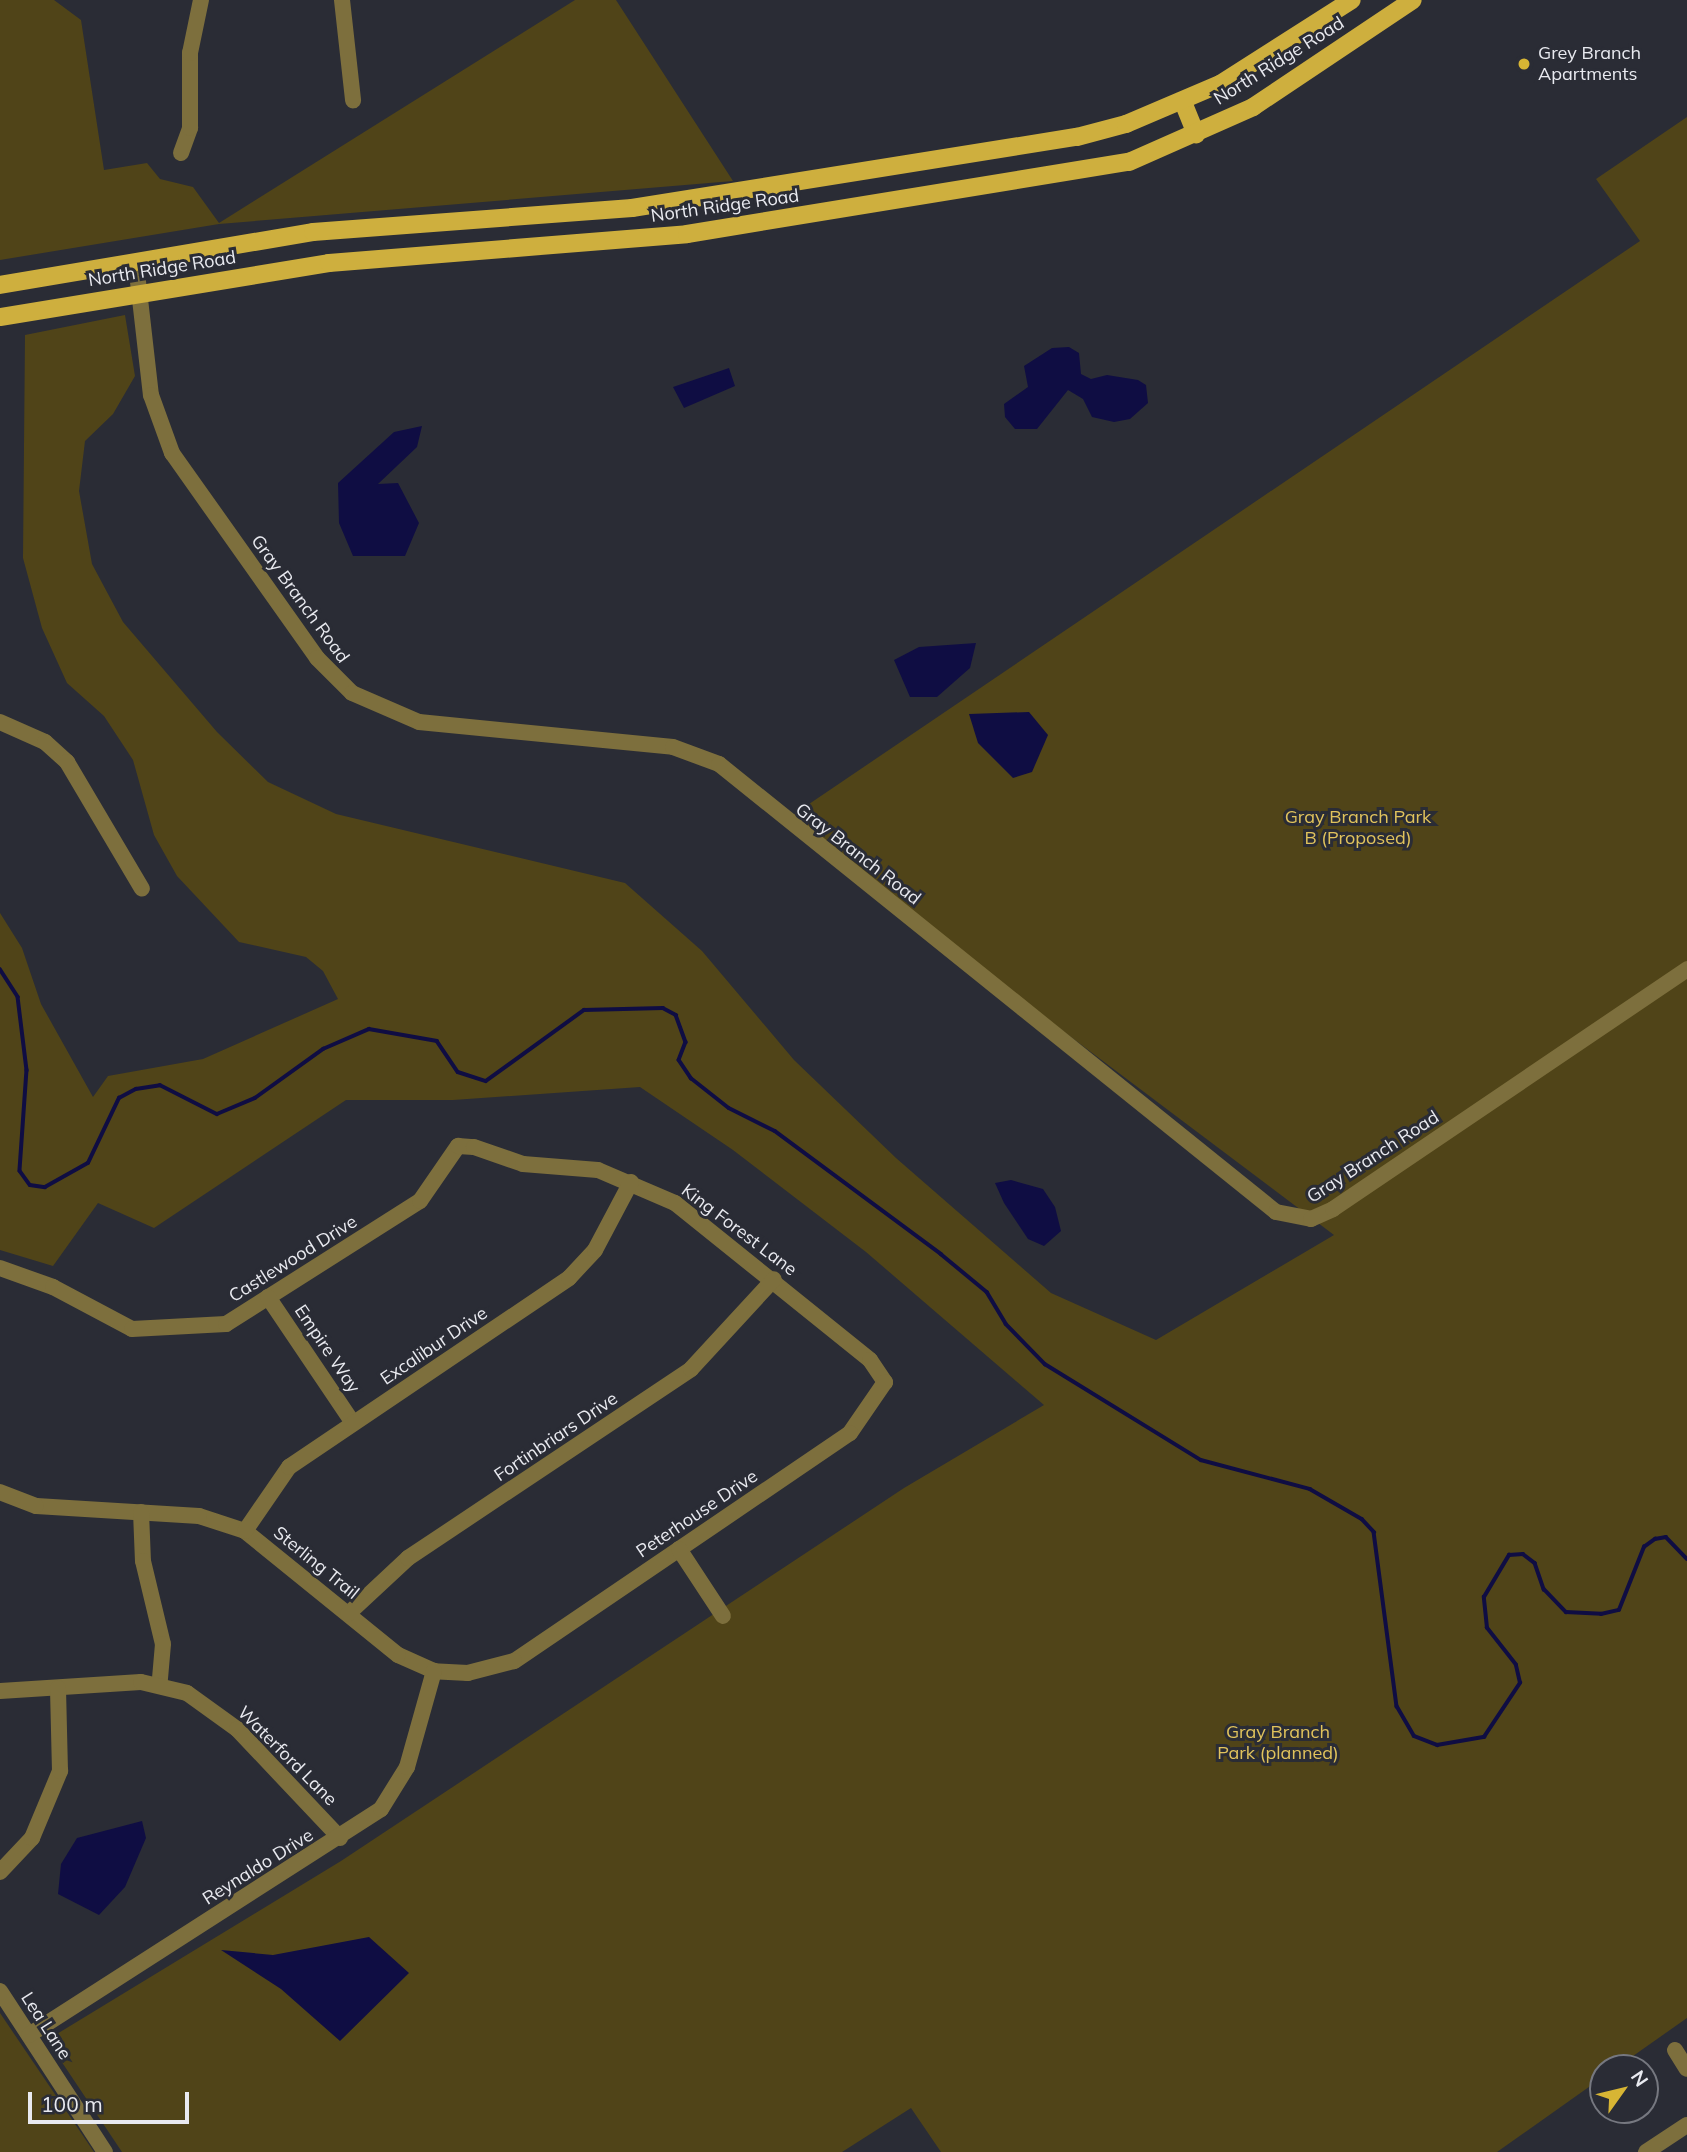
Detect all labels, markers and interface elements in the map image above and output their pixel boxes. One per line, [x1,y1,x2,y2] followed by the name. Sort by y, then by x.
[1210,12,1348,110] street label: North Ridge Road
[1538,43,1641,86] place label: Grey Branch Apartments
[1516,56,1532,72] marker: Grey Branch Apartments
[650,185,800,227] street label: North Ridge Road
[87,247,237,291] street label: North Ridge Road
[246,531,354,667] street label: Gray Branch Road
[791,798,925,910] street label: Gray Branch Road
[1285,807,1431,850] park label: Gray Branch Park B (Proposed)
[1303,1106,1443,1208] street label: Gray Branch Road
[677,1180,801,1280] street label: King Forest Lane
[225,1211,361,1307] street label: Castlewood Drive
[290,1301,364,1397] street label: Empire Way
[377,1302,491,1390] street label: Excalibur Drive
[490,1388,622,1486] street label: Fortinbriars Drive
[632,1465,762,1563] street label: Peterhouse Drive
[269,1522,363,1604] street label: Sterling Trail
[233,1702,341,1810] street label: Waterford Lane
[1217,1722,1339,1764] park label: Gray Branch Park (planned)
[199,1824,317,1910] street label: Reynaldo Drive
[16,1988,76,2064] street label: Lea Lane
[1589,2054,1659,2124] north arrow
[1626,2066,1654,2091] text: N
[32,2078,192,2122] scale bar
[41,2091,103,2117] text: 100 m

